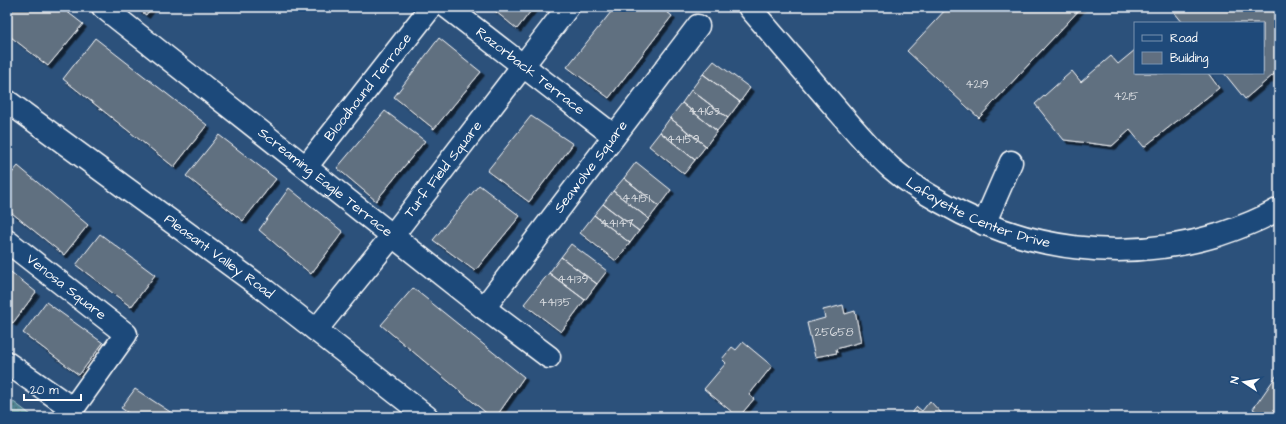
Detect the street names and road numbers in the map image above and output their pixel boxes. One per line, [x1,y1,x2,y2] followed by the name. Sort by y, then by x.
[471,23,589,120] street label: Razorback Terrace
[320,29,417,146] street label: Bloodhound Terrace
[400,116,487,222] street label: Turf Field Square
[549,116,633,217] street label: Seawolve Square
[254,123,397,242] street label: Screaming Eagle Terrace
[902,173,1053,253] street label: Lafayette Center Drive
[160,210,278,304] street label: Pleasant Valley Road
[22,250,111,325] street label: Venosa Square

